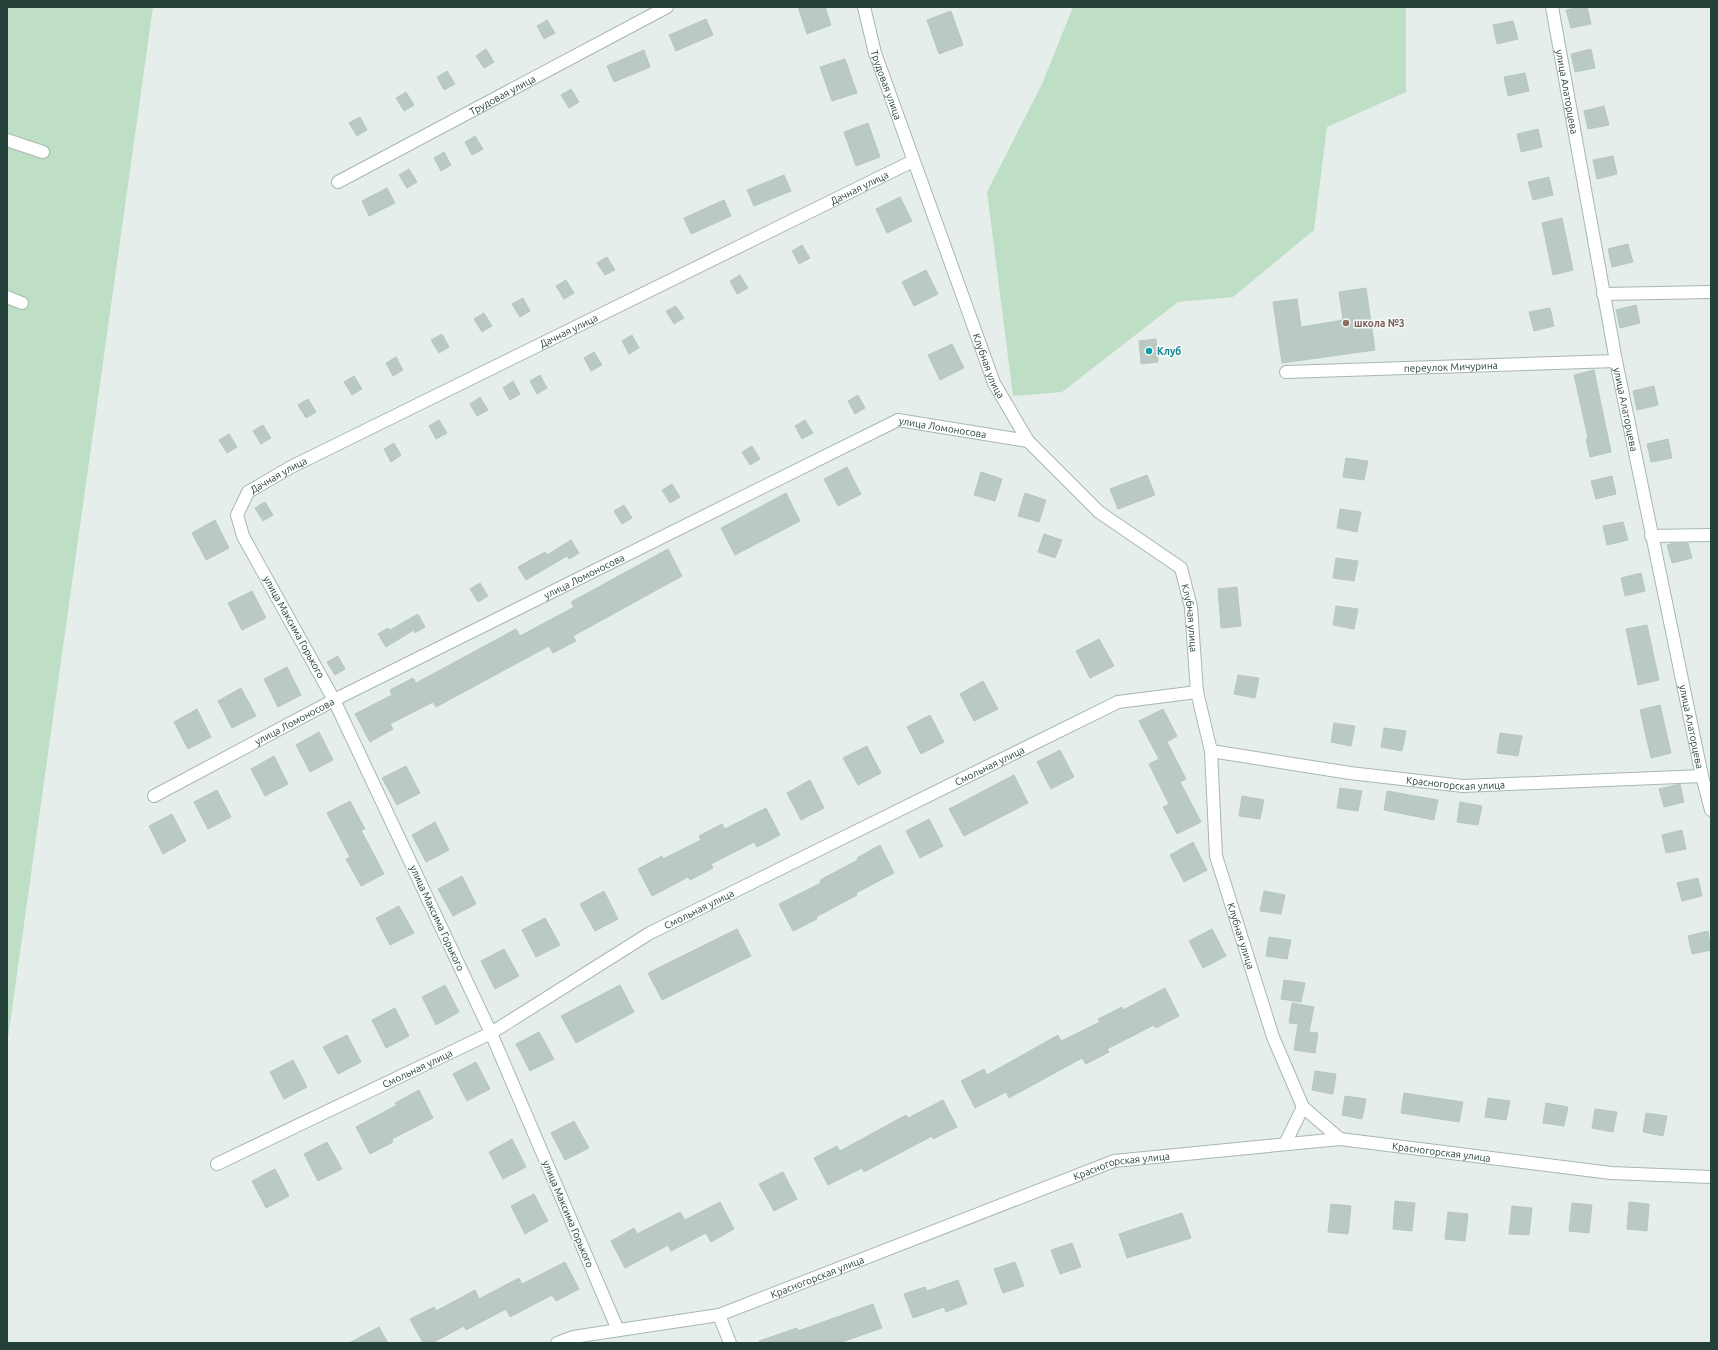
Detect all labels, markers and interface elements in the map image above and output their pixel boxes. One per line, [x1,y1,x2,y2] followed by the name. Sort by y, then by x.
[869,49,904,121] street label: Трудовая улица
[1554,49,1580,135] street label: улица Алаторцева
[467,73,537,117] street label: Трудовая улица
[828,169,890,206] street label: Дачная улица
[538,312,599,349] street label: Дачная улица
[1341,318,1351,328] marker: школа №3
[1354,318,1405,329] place label: школа №3
[971,332,1007,400] street label: Клубная улица
[1144,346,1154,356] marker: Клуб
[1157,346,1181,357] place label: Клуб
[1404,359,1498,374] street label: переулок Мичурина
[1612,366,1640,452] street label: улица Алаторцева
[898,415,987,440] street label: улица Ломоносова
[248,455,309,495] street label: Дачная улица
[542,551,626,601] street label: улица Ломоносова
[261,574,327,680] street label: улица Максима Горького
[1180,583,1200,652] street label: Клубная улица
[1678,683,1706,770] street label: улица Алаторцева
[253,696,336,747] street label: улица Ломоносова
[953,744,1026,787] street label: Смольная улица
[1406,774,1505,792] street label: Красногорская улица
[408,863,466,973] street label: улица Максима Горького
[662,887,736,931] street label: Смольная улица
[1226,901,1257,970] street label: Клубная улица
[380,1047,454,1090] street label: Смольная улица
[1392,1140,1491,1163] street label: Красногорская улица
[1072,1150,1170,1182] street label: Красногорская улица
[540,1159,596,1269] street label: улица Максима Горького
[769,1254,865,1300] street label: Красногорская улица

